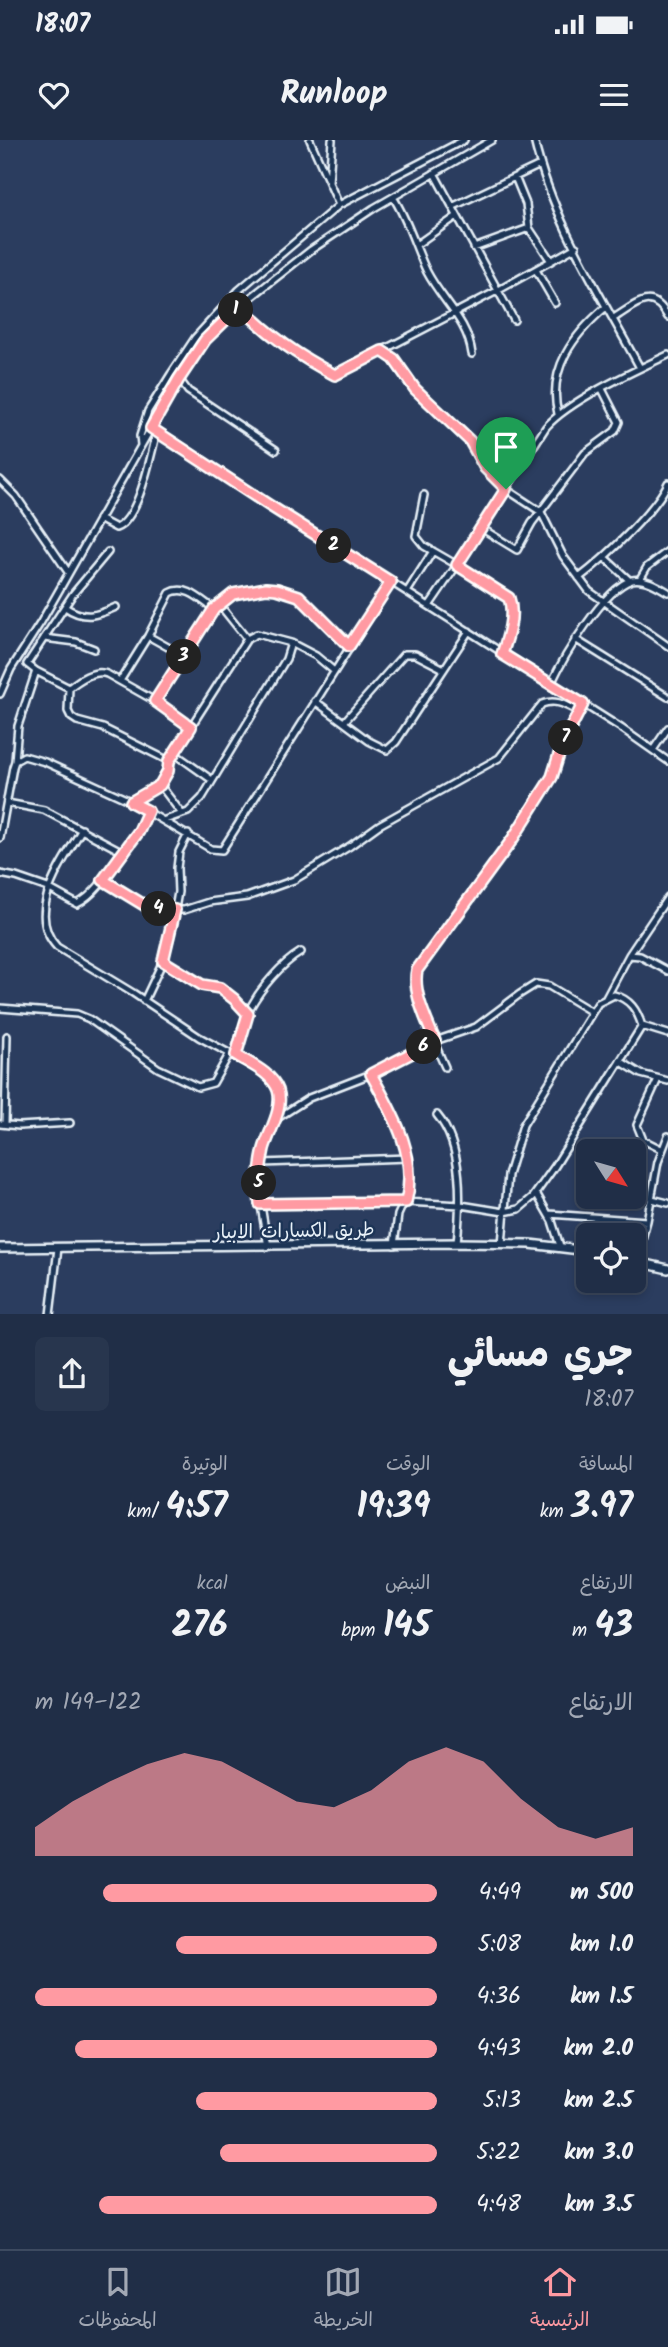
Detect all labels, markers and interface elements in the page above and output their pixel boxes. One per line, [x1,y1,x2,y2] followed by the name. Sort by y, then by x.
[35,4,90,46] text: 18:07
[280,69,388,120] text: Runloop
[35,76,73,114] icon: heart
[595,76,633,114] icon: menu
[218,292,254,328] pin: 1
[233,294,238,324] text: 1
[476,417,536,489] pin
[487,428,525,466] icon: arrive
[316,528,352,564] pin: 2
[328,530,339,560] text: 2
[166,640,202,674] pin: 3
[178,641,189,671] text: 3
[548,720,584,756] pin: 7
[561,722,570,752] text: 7
[142,892,176,926] pin: 4
[153,893,164,923] text: 4
[406,1030,442,1065] pin: 6
[418,1031,429,1061] text: 6
[576,1139,646,1209] north arrow
[576,1139,646,1293] map controls
[242,1166,276,1200] pin: 5
[254,1167,263,1197] text: 5
[211,1216,375,1248] street label: طريق الكسارات الابيار
[576,1223,646,1293] button: locate
[448,1326,633,1386] text: جري مسائي
[35,1337,109,1411] button: share
[584,1382,633,1418] text: 18:07
[182,1450,228,1480] text: الوتيرة
[386,1450,430,1480] text: الوقت
[579,1450,633,1480] text: المسافة
[166,1480,228,1536] text: 4:57
[357,1480,430,1536] text: 19:39
[571,1480,633,1536] text: 3.97
[127,1497,166,1527] text: /km
[540,1497,571,1527] text: km
[197,1569,228,1599] text: kcal
[385,1569,430,1599] text: النبض
[580,1569,633,1599] text: الارتفاع
[172,1599,228,1655] text: 276
[383,1599,430,1655] text: 145
[595,1599,633,1655] text: 43
[341,1616,383,1646] text: bpm
[572,1616,595,1646] text: m
[35,1685,142,1721] text: 122–149 m
[569,1686,633,1722] text: الارتفاع
[479,1875,521,1911] text: 4:49
[570,1875,633,1911] text: 500 m
[478,1927,521,1963] text: 5:08
[570,1927,633,1963] text: 1.0 km
[477,1979,521,2015] text: 4:36
[570,1979,633,2015] text: 1.5 km
[477,2031,521,2067] text: 4:43
[563,2031,633,2067] text: 2.0 km
[483,2083,521,2119] text: 5:13
[563,2083,633,2119] text: 2.5 km
[476,2135,521,2171] text: 5:22
[564,2135,633,2171] text: 3.0 km
[476,2187,521,2223] text: 4:48
[564,2187,633,2223] text: 3.5 km
[78,2263,157,2336] tab: المحفوظات
[314,2263,373,2336] tab: الخريطة
[530,2263,590,2336] tab: الرئيسية

